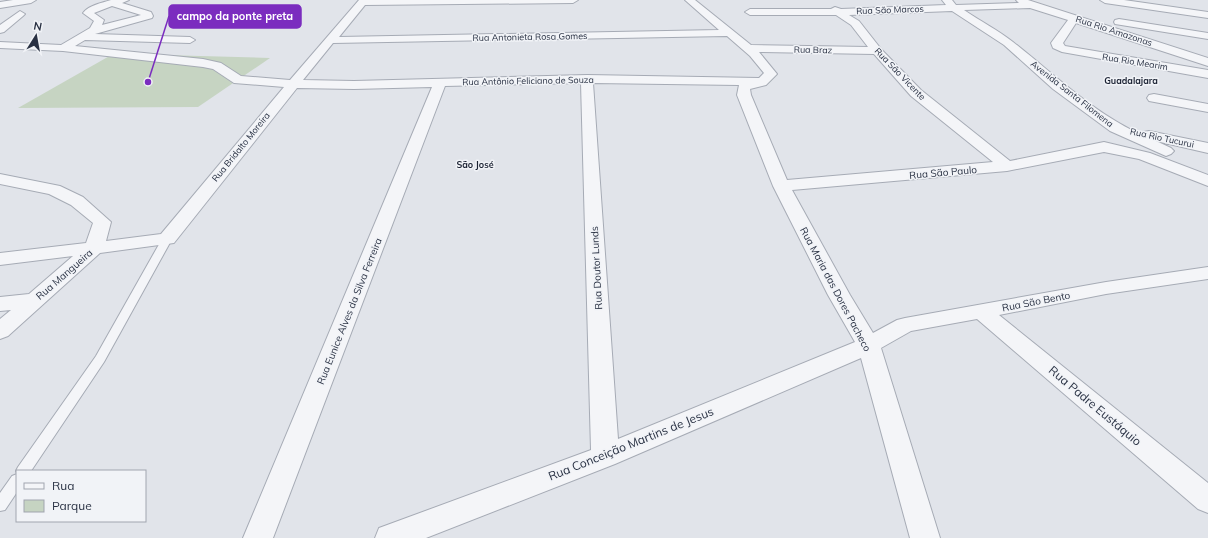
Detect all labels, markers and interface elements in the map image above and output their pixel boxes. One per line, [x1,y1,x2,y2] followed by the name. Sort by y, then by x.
[856,3,924,16] street label: Rua São Marcos
[169,5,301,28] callout: campo da ponte preta
[177,9,293,23] text: campo da ponte preta
[1075,13,1154,48] street label: Rua Rio Amazonas
[16,16,56,56] north arrow
[32,19,43,34] text: N
[472,30,588,43] street label: Rua Antonieta Rosa Gomes
[794,44,833,55] street label: Rua Braz
[873,45,928,102] street label: Rua São Vicente
[1101,51,1169,72] street label: Rua Rio Mearim
[1029,58,1116,129] street label: Avenida Santa Filomena
[462,74,594,87] street label: Rua Antônio Feliciano de Souza
[1104,75,1158,86] district label: Guadalajara
[209,110,272,184] street label: Rua Bridalto Moreira
[1129,125,1195,150] street label: Rua Rio Tucurui
[456,159,494,170] district label: São José
[909,163,978,182] street label: Rua São Paulo
[797,225,874,354] street label: Rua Maria das Dores Pacheco
[588,226,605,310] street label: Rua Doutor Lunds
[314,236,385,386] street label: Rua Eunice Alves da Silva Ferreira
[33,246,95,303] street label: Rua Mangueira
[1001,288,1072,314] street label: Rua São Bento
[1046,362,1145,449] street label: Rua Padre Eustáquio
[546,403,716,484] street label: Rua Conceição Martins de Jesus
[16,470,146,522] legend
[52,478,74,493] text: Rua
[52,498,92,513] text: Parque

